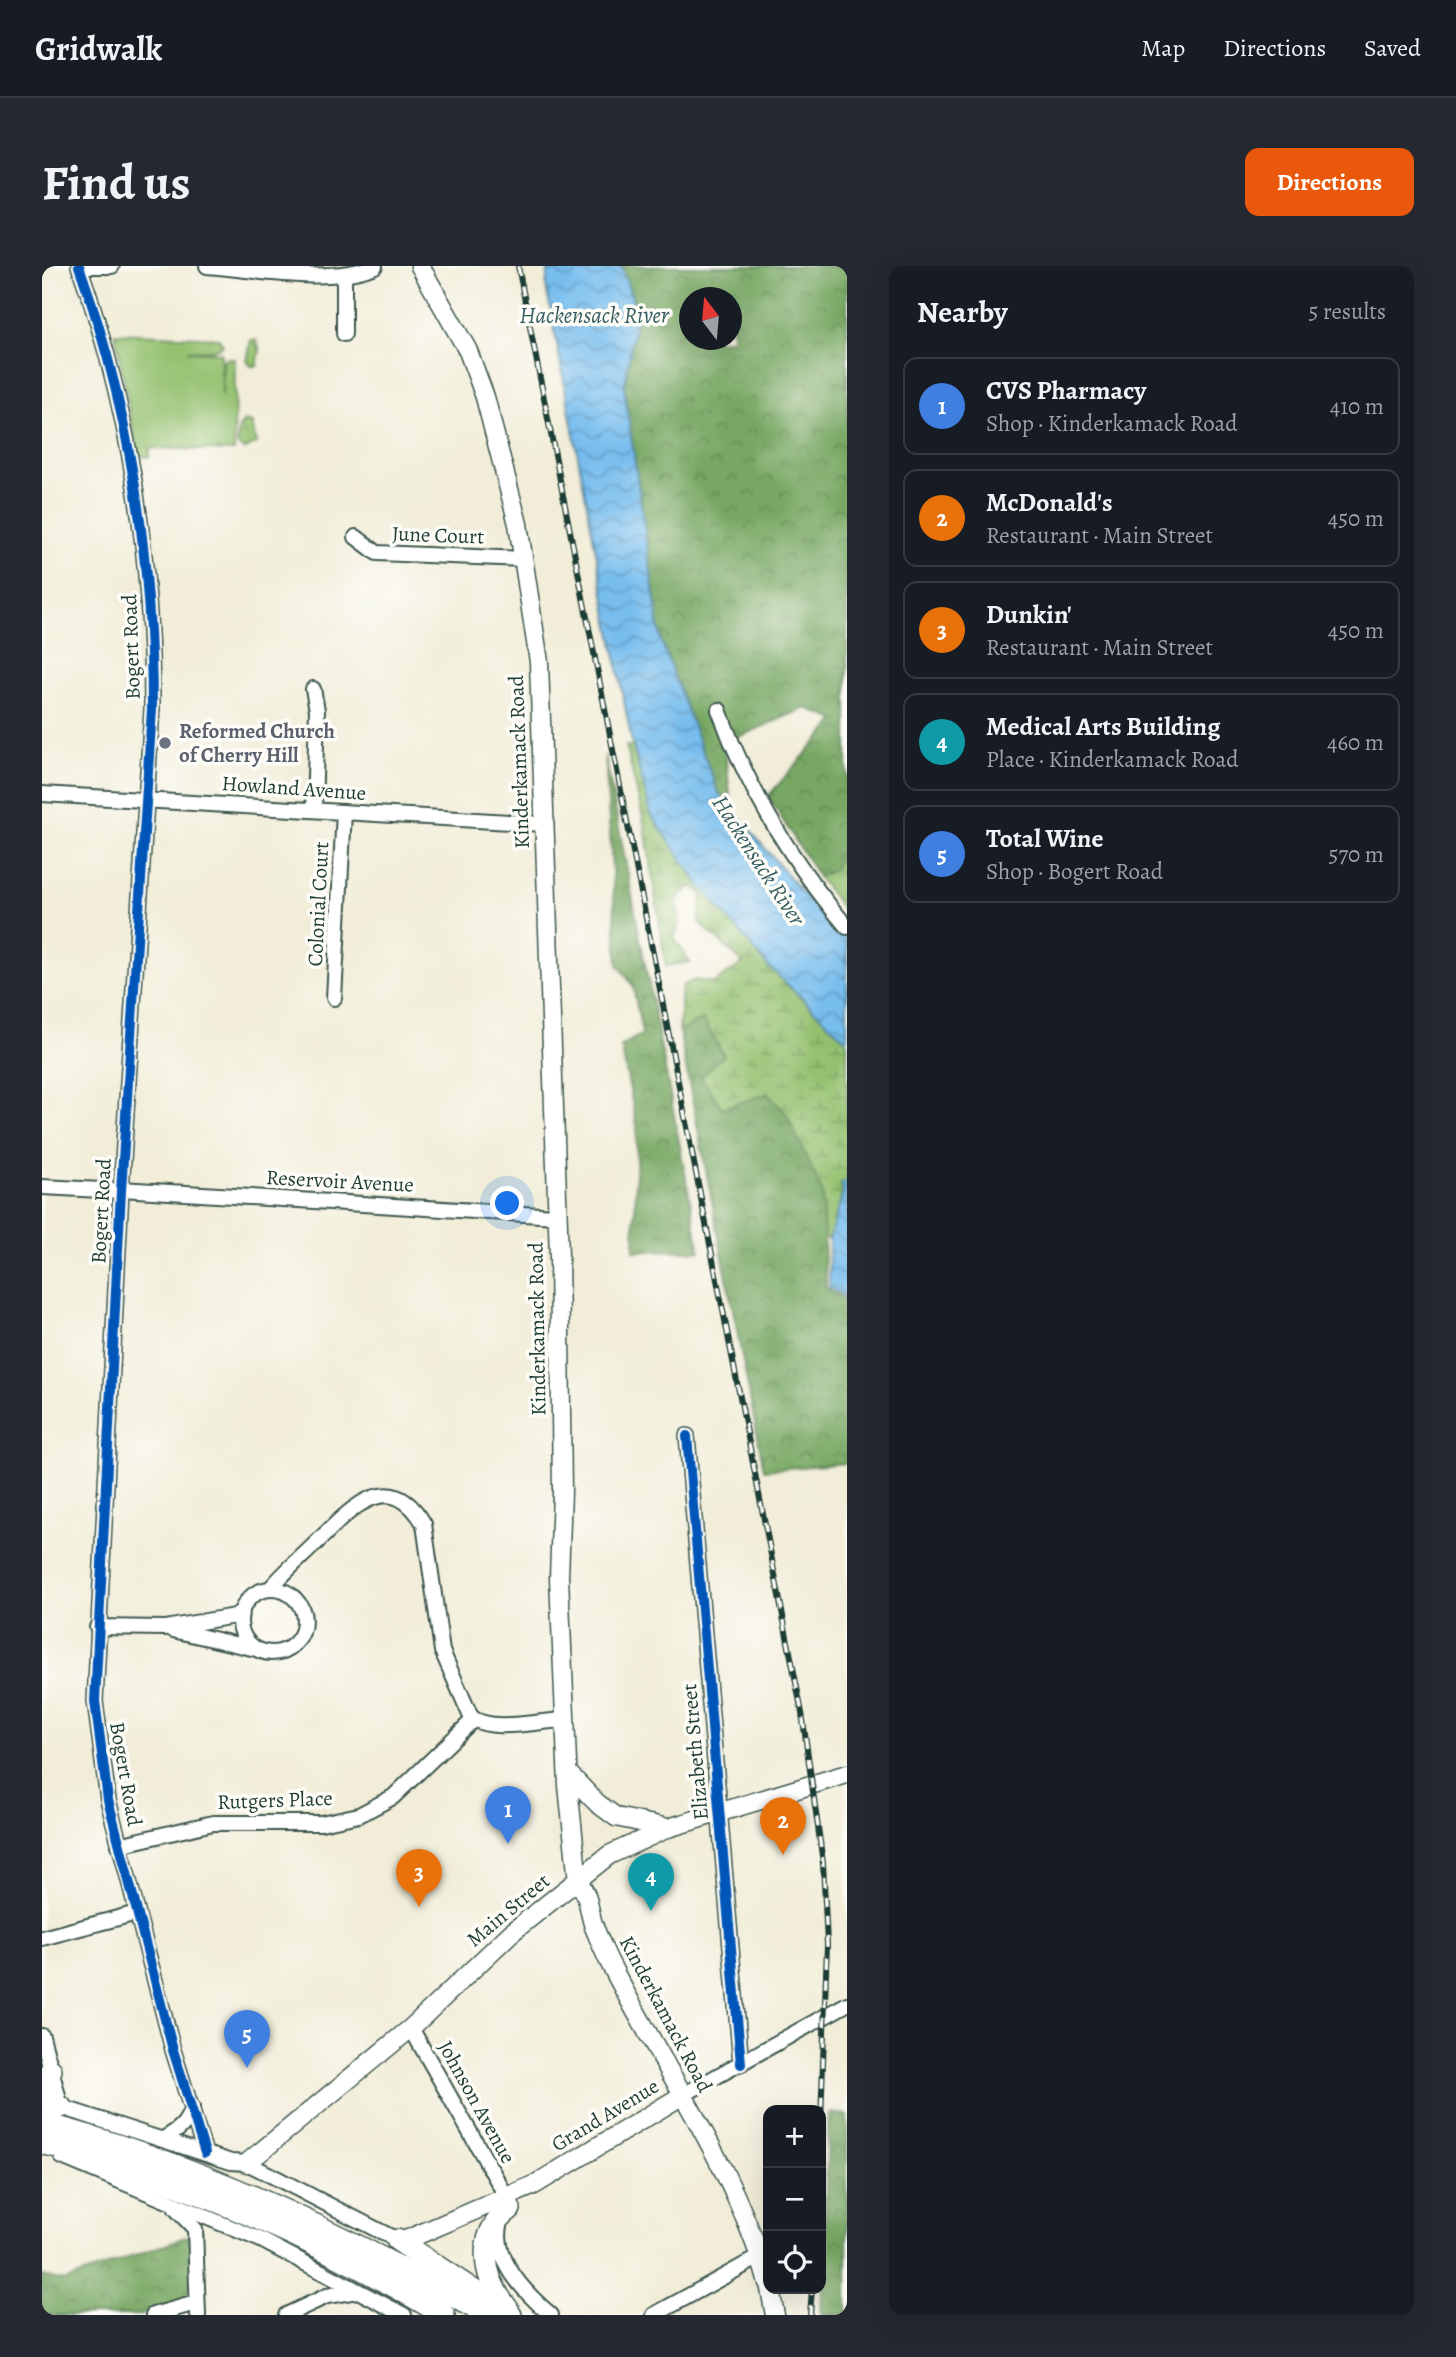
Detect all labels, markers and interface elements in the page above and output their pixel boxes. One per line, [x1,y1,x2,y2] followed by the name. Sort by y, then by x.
[35,26,162,71] text: Gridwalk
[1141,32,1185,64] text: Map
[1223,32,1326,64] text: Directions
[1364,32,1421,64] text: Saved
[1245,148,1414,216] button: Directions
[42,149,190,216] text: Find us
[679,287,742,350] north arrow
[917,292,1008,332] text: Nearby
[1309,296,1386,327] text: 5 results
[519,300,670,331] water label: Hackensack River
[986,373,1146,408] text: CVS Pharmacy
[938,391,946,422] text: 1
[1330,391,1384,422] text: 410 m
[986,408,1238,439] text: Shop · Kinderkamack Road
[986,485,1113,520] text: McDonald's
[936,503,948,534] text: 2
[1328,503,1384,534] text: 450 m
[391,519,485,551] street label: June Court
[986,520,1213,551] text: Restaurant · Main Street
[115,593,147,700] street label: Bogert Road
[986,597,1072,632] text: Dunkin'
[937,615,947,646] text: 3
[1328,615,1384,646] text: 450 m
[986,632,1213,663] text: Restaurant · Main Street
[502,674,536,849] street label: Kinderkamack Road
[986,709,1220,744] text: Medical Arts Building
[179,717,335,769] place label: Reformed Church of Cherry Hill
[937,727,947,758] text: 4
[1327,727,1384,758] text: 460 m
[157,735,173,751] marker: Reformed Church of Cherry Hill
[986,744,1239,775] text: Place · Kinderkamack Road
[221,769,367,807] street label: Howland Avenue
[705,789,813,932] water label: Hackensack River
[986,821,1103,856] text: Total Wine
[937,839,947,870] text: 5
[1329,839,1384,870] text: 570 m
[301,841,335,967] street label: Colonial Court
[986,856,1163,887] text: Shop · Bogert Road
[84,1157,118,1264] street label: Bogert Road
[265,1163,415,1199] street label: Reservoir Avenue
[490,1186,524,1220] your location
[521,1241,553,1416] street label: Kinderkamack Road
[675,1683,715,1821] street label: Elizabeth Street
[103,1720,149,1829] street label: Bogert Road
[217,1784,333,1816] street label: Rutgers Place
[485,1786,531,1844] pin: 1
[760,1797,806,1855] pin: 2
[396,1849,442,1907] pin: 3
[628,1853,674,1911] pin: 4
[460,1867,556,1953] street label: Main Street
[613,1931,719,2098] street label: Kinderkamack Road
[224,2010,270,2068] pin: 5
[432,2036,522,2168] street label: Johnson Avenue
[546,2072,664,2158] street label: Grand Avenue
[763,2105,826,2294] map controls
[763,2105,826,2168] button: +
[763,2168,826,2231] button: −
[763,2231,826,2294] button: locate

